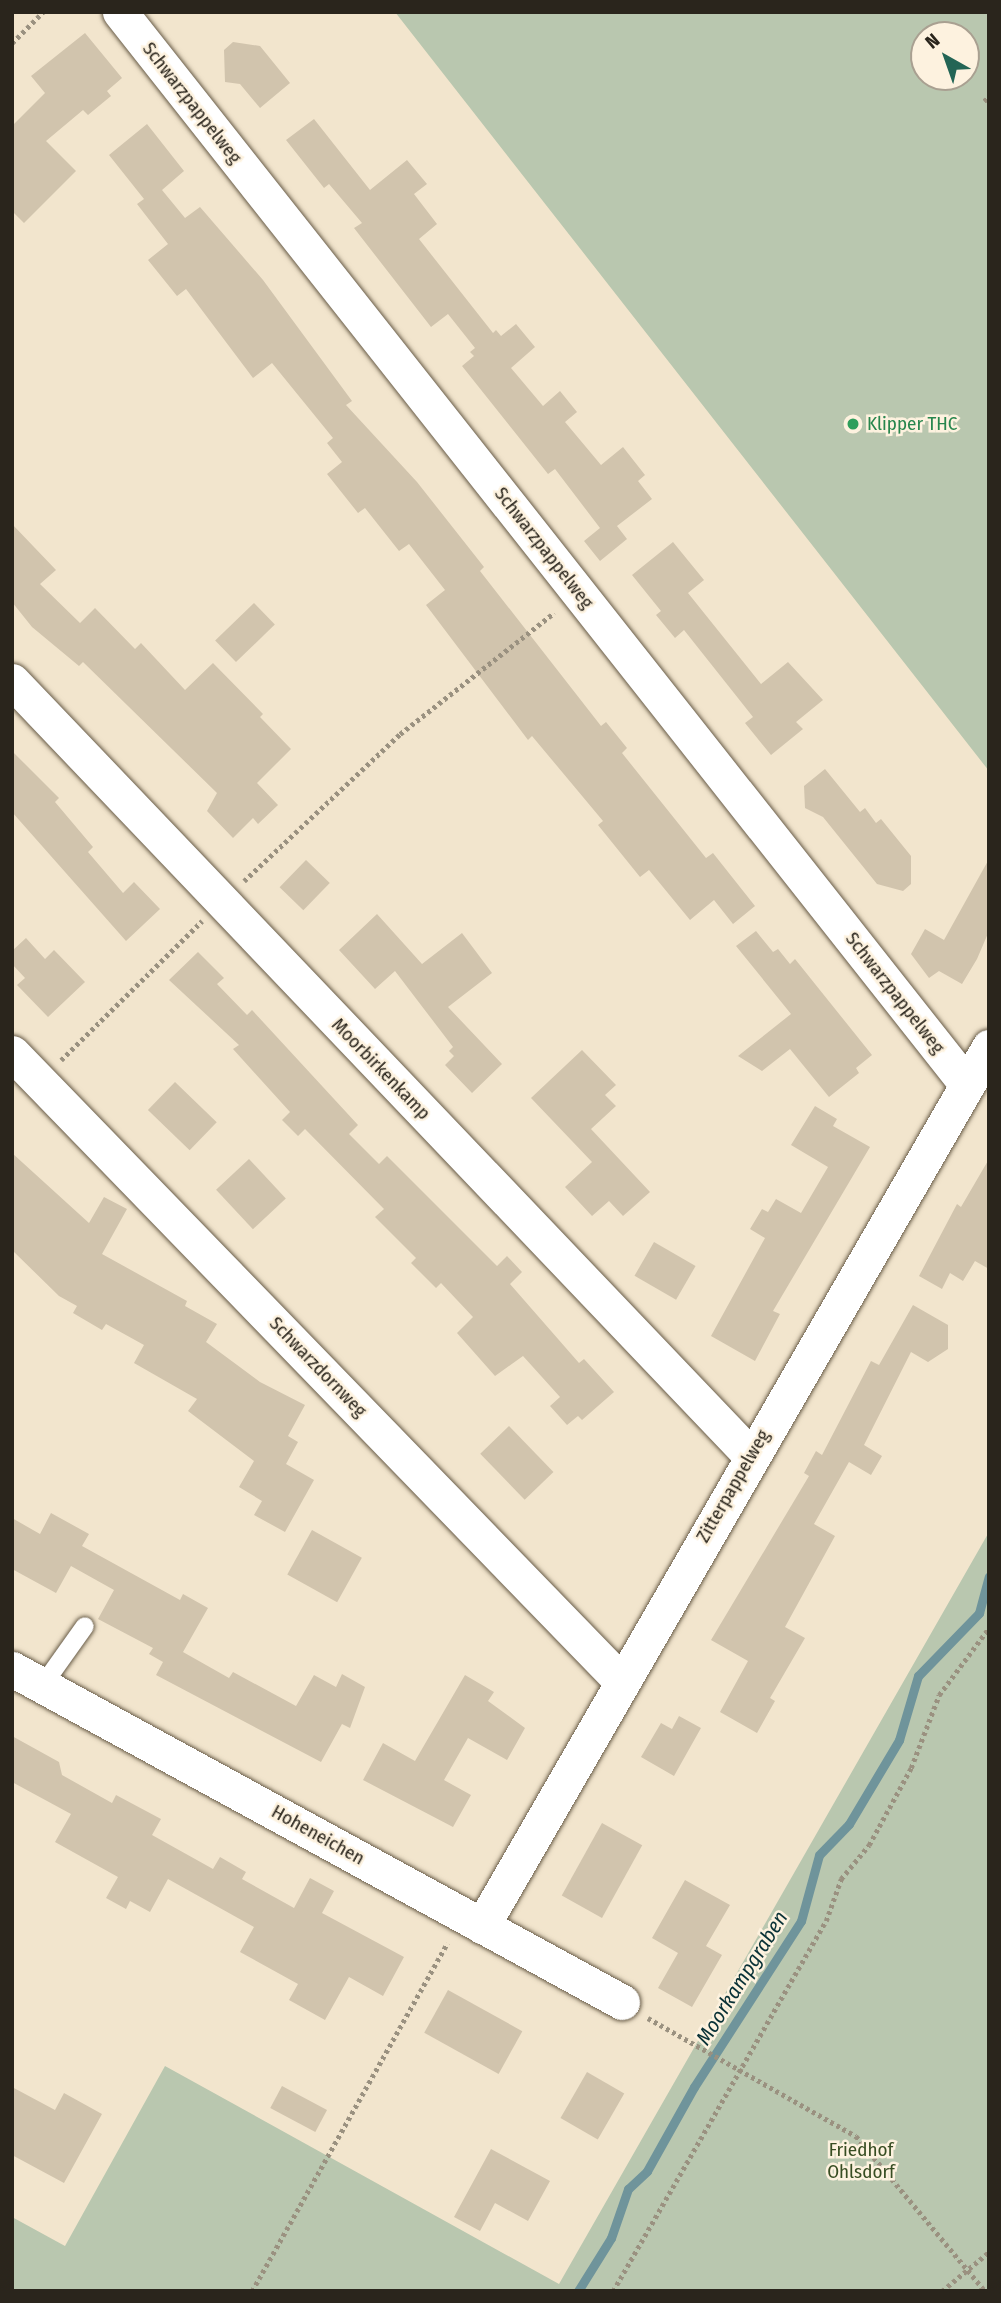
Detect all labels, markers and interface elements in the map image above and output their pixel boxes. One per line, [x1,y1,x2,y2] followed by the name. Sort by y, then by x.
[910,21,980,91] north arrow
[921,29,944,54] text: N
[138,38,246,168] street label: Schwarzpappelweg
[867,413,958,435] place label: Klipper THC
[845,416,861,432] marker: Klipper THC
[490,483,598,613] street label: Schwarzpappelweg
[841,928,949,1058] street label: Schwarzpappelweg
[327,1013,435,1125] street label: Moorbirkenkamp
[264,1312,372,1422] street label: Schwarzdornweg
[691,1426,775,1546] street label: Zitterpappelweg
[268,1800,368,1870] street label: Hoheneichen
[691,1906,793,2050] water label: Moorkampgraben
[827,2139,895,2183] park label: Friedhof Ohlsdorf

